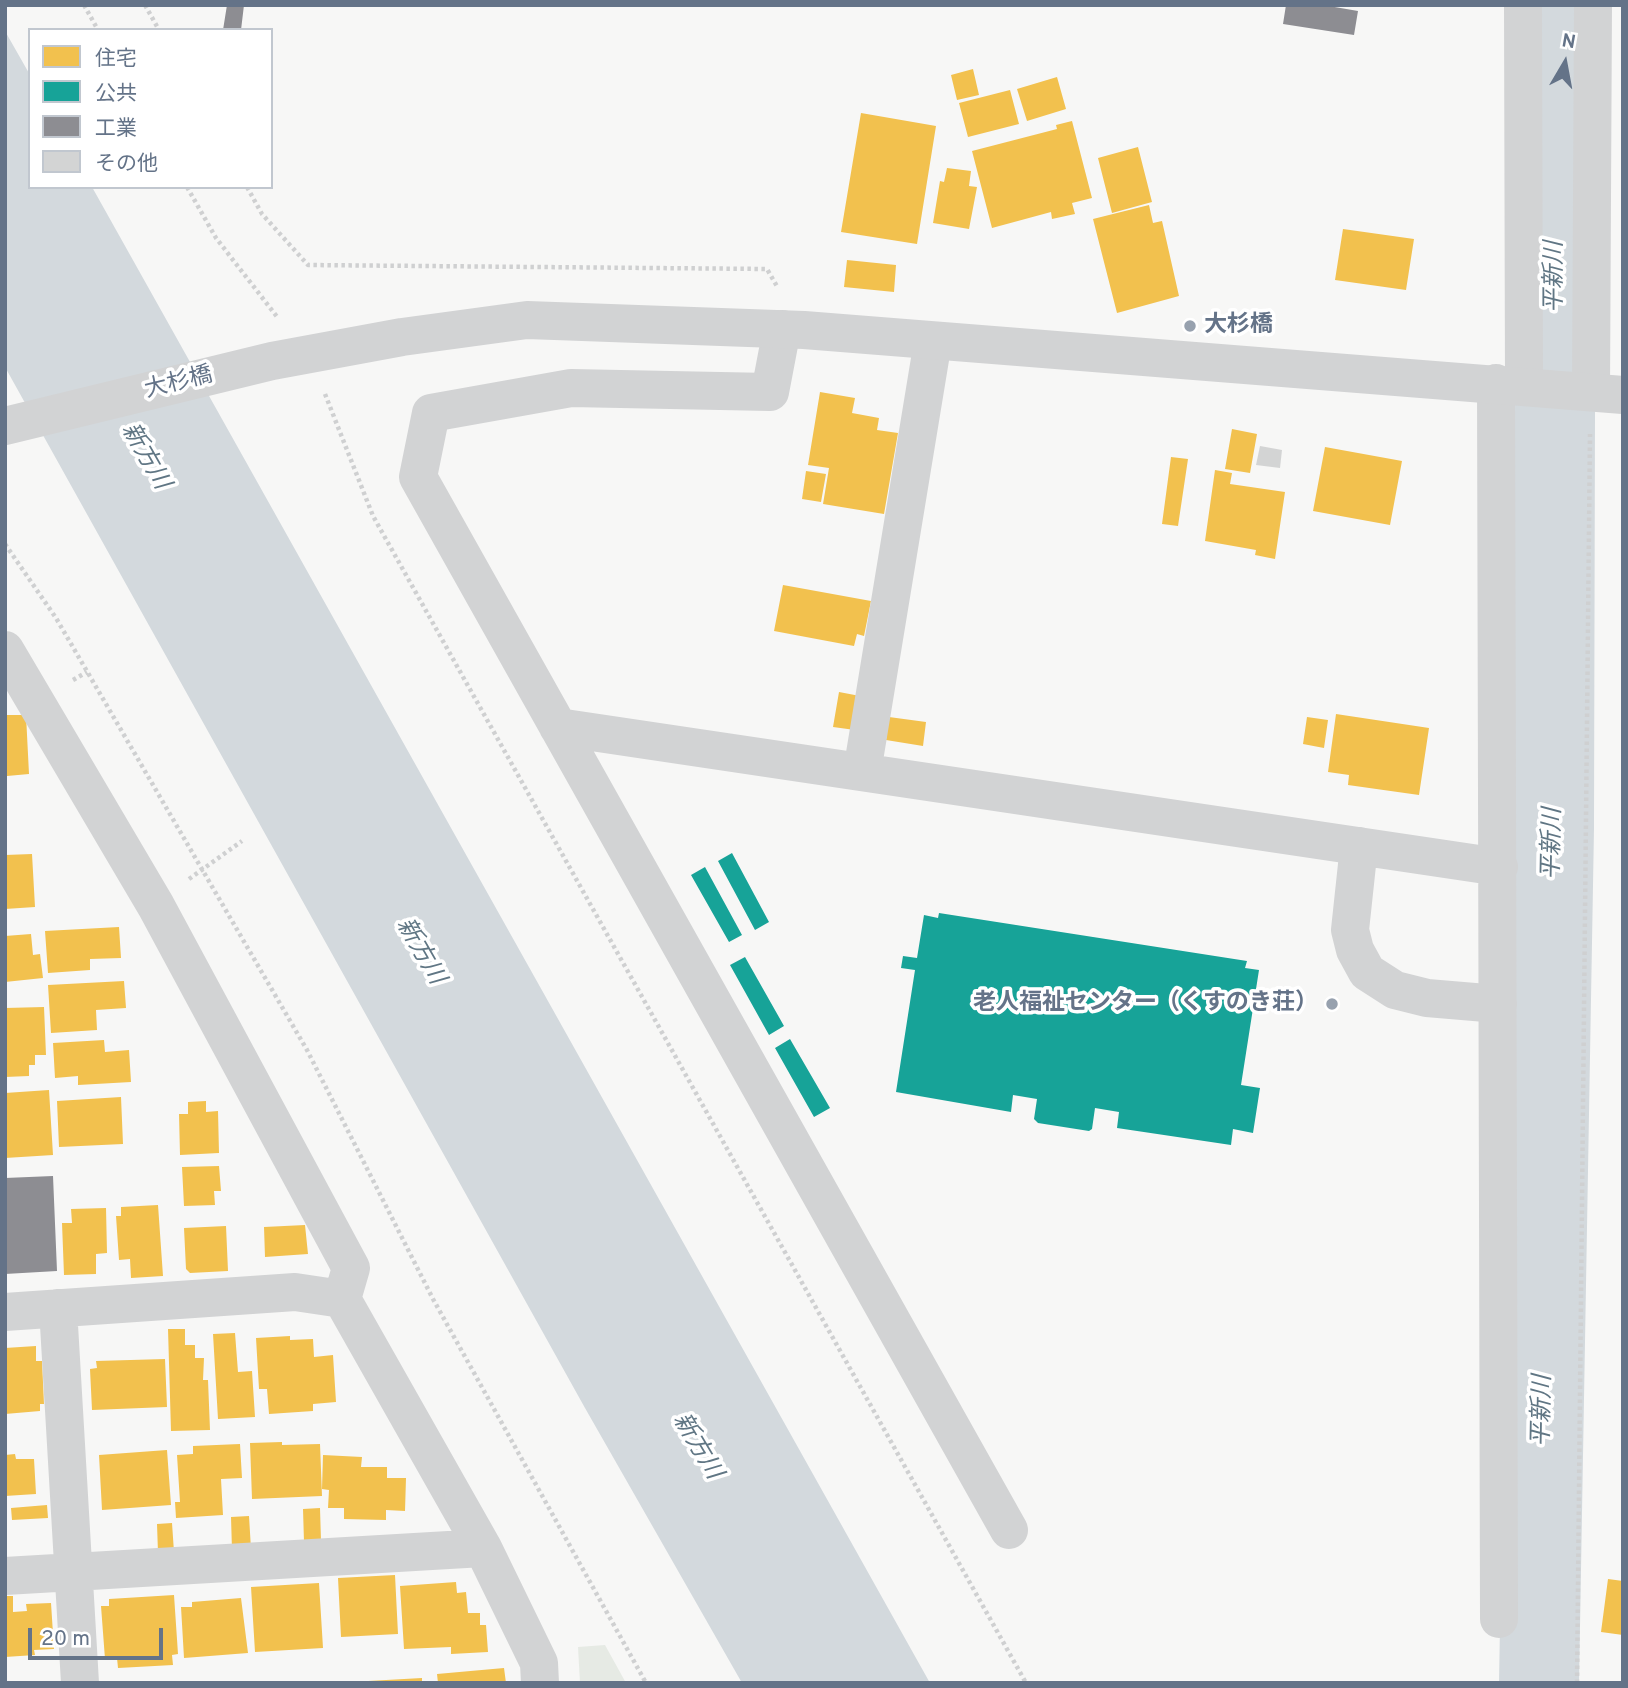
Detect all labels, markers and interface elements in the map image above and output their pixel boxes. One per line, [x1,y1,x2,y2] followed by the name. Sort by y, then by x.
[28,28,273,189] legend
[1530,28,1600,98] north arrow
[1560,29,1577,55] text: N
[95,46,137,73] text: 住宅
[95,81,137,108] text: 公共
[95,116,137,143] text: 工業
[95,151,158,178] text: その他
[1542,241,1570,313] water label: 平新川
[1204,312,1273,340] place label: 大杉橋
[1182,318,1198,334] marker: 大杉橋
[142,362,216,406] street label: 大杉橋
[114,419,174,495] water label: 新方川
[1539,808,1569,880] water label: 平新川
[389,914,449,990] water label: 新方川
[973,990,1318,1018] place label: 老人福祉センター（くすのき荘）
[1324,996,1340,1012] marker: 老人福祉センター（くすのき荘）
[1529,1375,1559,1447] water label: 平新川
[665,1409,727,1485] water label: 新方川
[32,1614,166,1658] scale bar
[41,1626,90,1653] text: 20 m

